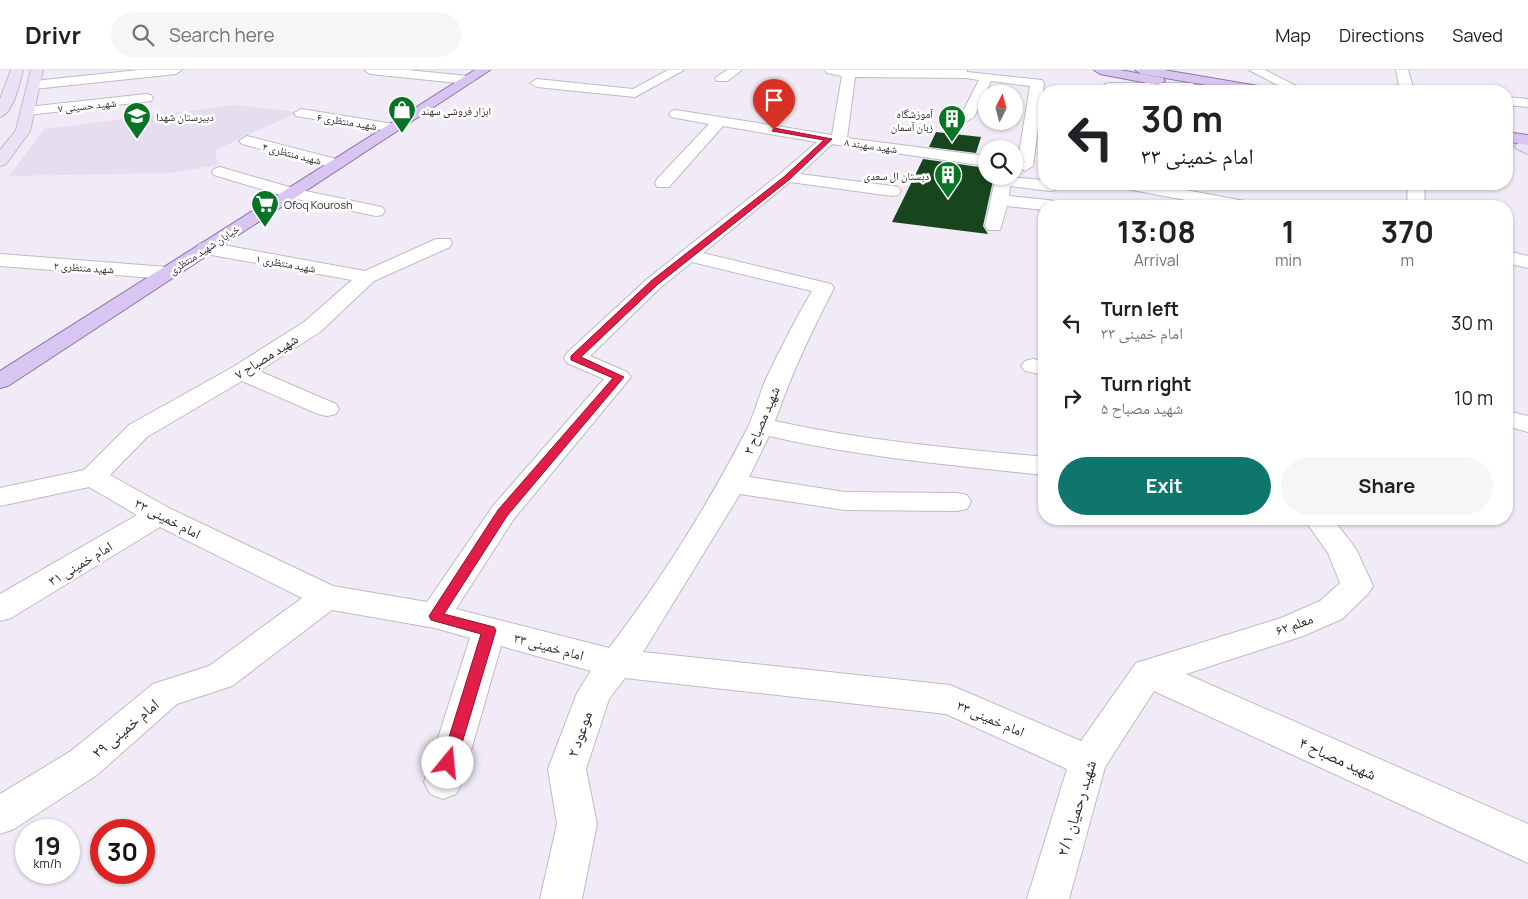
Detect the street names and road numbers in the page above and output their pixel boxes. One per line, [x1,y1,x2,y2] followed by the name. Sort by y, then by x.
[57,94,117,116] street label: شهید حسینی ۷
[316,109,378,133] street label: شهید منتظری ۶
[844,134,898,156] street label: شهید سهبند ۸
[261,138,323,168] street label: شهید منتظری ۴
[166,221,242,277] street label: خیابان شهید منتظری
[255,250,317,276] street label: شهید منتظری ۱
[53,257,115,277] street label: شهید منتظری ۲
[230,329,302,384] street label: شهید مصباح ۷
[738,383,785,457] street label: شهید مصباح ۳
[131,493,204,544] street label: امام خمینی ۳۳
[44,536,116,590] street label: امام خمینی ۳۱
[1273,609,1316,640] street label: معلم ۶۲
[512,628,586,665] street label: امام خمینی ۳۳
[87,693,163,763] street label: امام خمینی ۲۹
[954,695,1028,742] street label: امام خمینی ۳۳
[561,708,597,760] street label: موعود ۲
[1296,731,1380,785] street label: شهید مصباح ۴
[1051,757,1101,859] street label: شهید رحمیان ۲/۱

